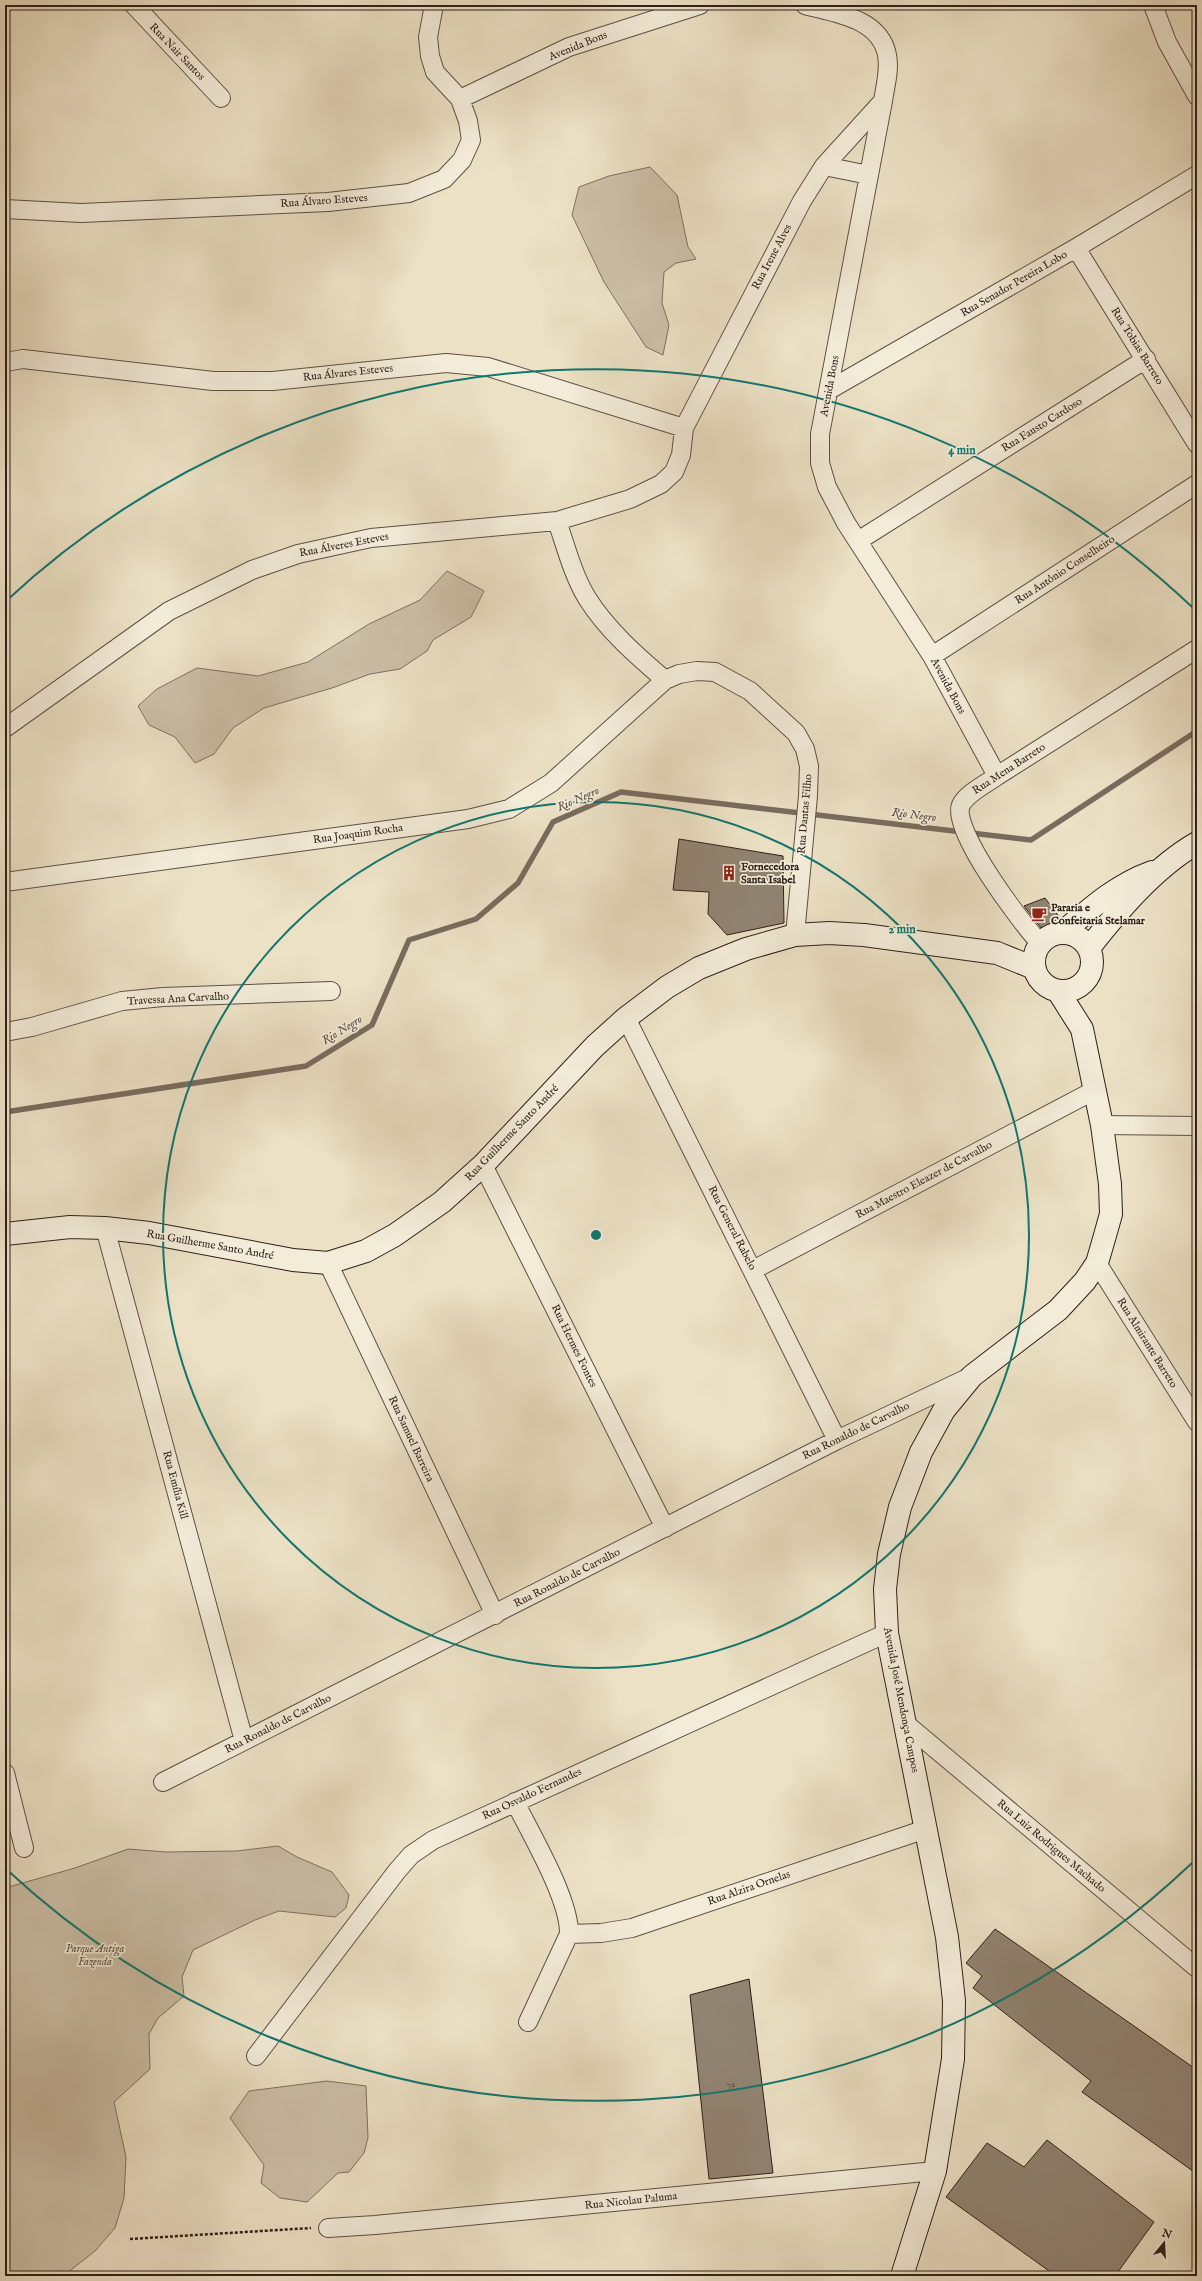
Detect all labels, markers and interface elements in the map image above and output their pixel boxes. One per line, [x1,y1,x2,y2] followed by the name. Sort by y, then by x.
[146,20,208,84] street label: Rua Nair Santos
[546,28,609,64] street label: Avenida Bons
[280,191,368,211] street label: Rua Álvaro Esteves
[749,222,795,292] street label: Rua Irene Alves
[958,248,1070,320] street label: Rua Senador Pereira Lobo
[1108,305,1166,387] street label: Rua Tobias Barreto
[817,354,843,419] street label: Avenida Bons
[302,361,394,385] street label: Rua Álvares Esteves
[999,394,1085,455] street label: Rua Fausto Cardoso
[948,443,976,458] text: 4 min
[298,529,390,561] street label: Rua Álveres Esteves
[1012,532,1118,608] street label: Rua Antônio Conselheiro
[927,655,969,717] street label: Avenida Bons
[970,740,1048,798] street label: Rua Mena Barreto
[795,773,815,854] street label: Rua Dantas Filho
[554,783,602,816] water label: Rio Negro
[891,805,937,826] water label: Rio Negro
[312,821,404,847] street label: Rua Joaquim Rocha
[741,860,799,887] place label: Fornecedora Santa Isabel
[720,864,738,882] building icon: Fornecedora Santa Isabel
[1051,901,1146,928] place label: Pararia e Confeitaria Stelamar
[1030,905,1048,923] cafe icon: Pararia e Confeitaria Stelamar
[888,922,916,937] text: 2 min
[127,989,229,1009] street label: Travessa Ana Carvalho
[319,1012,366,1049] water label: Rio Negro
[462,1082,562,1184] street label: Rua Guilherme Santo André
[853,1138,995,1222] street label: Rua Maestro Eleazer de Carvalho
[705,1183,759,1273] street label: Rua General Rabelo
[145,1227,275,1263] street label: Rua Guilherme Santo André
[589,1228,603,1242] centre of rings
[1114,1295,1180,1391] street label: Rua Almirante Barreto
[548,1302,600,1390] street label: Rua Hermes Fontes
[385,1394,437,1484] street label: Rua Samuel Barreira
[800,1399,912,1463] street label: Rua Ronaldo de Carvalho
[159,1449,191,1521] street label: Rua Emília Kill
[511,1545,623,1611] street label: Rua Ronaldo de Carvalho
[880,1625,922,1774] street label: Avenida José Mendonça Campos
[222,1691,334,1757] street label: Rua Ronaldo de Carvalho
[480,1765,584,1823] street label: Rua Osvaldo Fernandes
[994,1796,1108,1896] street label: Rua Luiz Rodrigues Machado
[706,1867,792,1909] street label: Rua Alzira Ornelas
[66,1942,124,1969] park label: Parque Antiga Fazenda
[727,2079,735,2090] house number: 72
[584,2189,678,2213] street label: Rua Nicolau Paluma
[1144,2223,1184,2263] north arrow
[1159,2226,1174,2243] text: N

